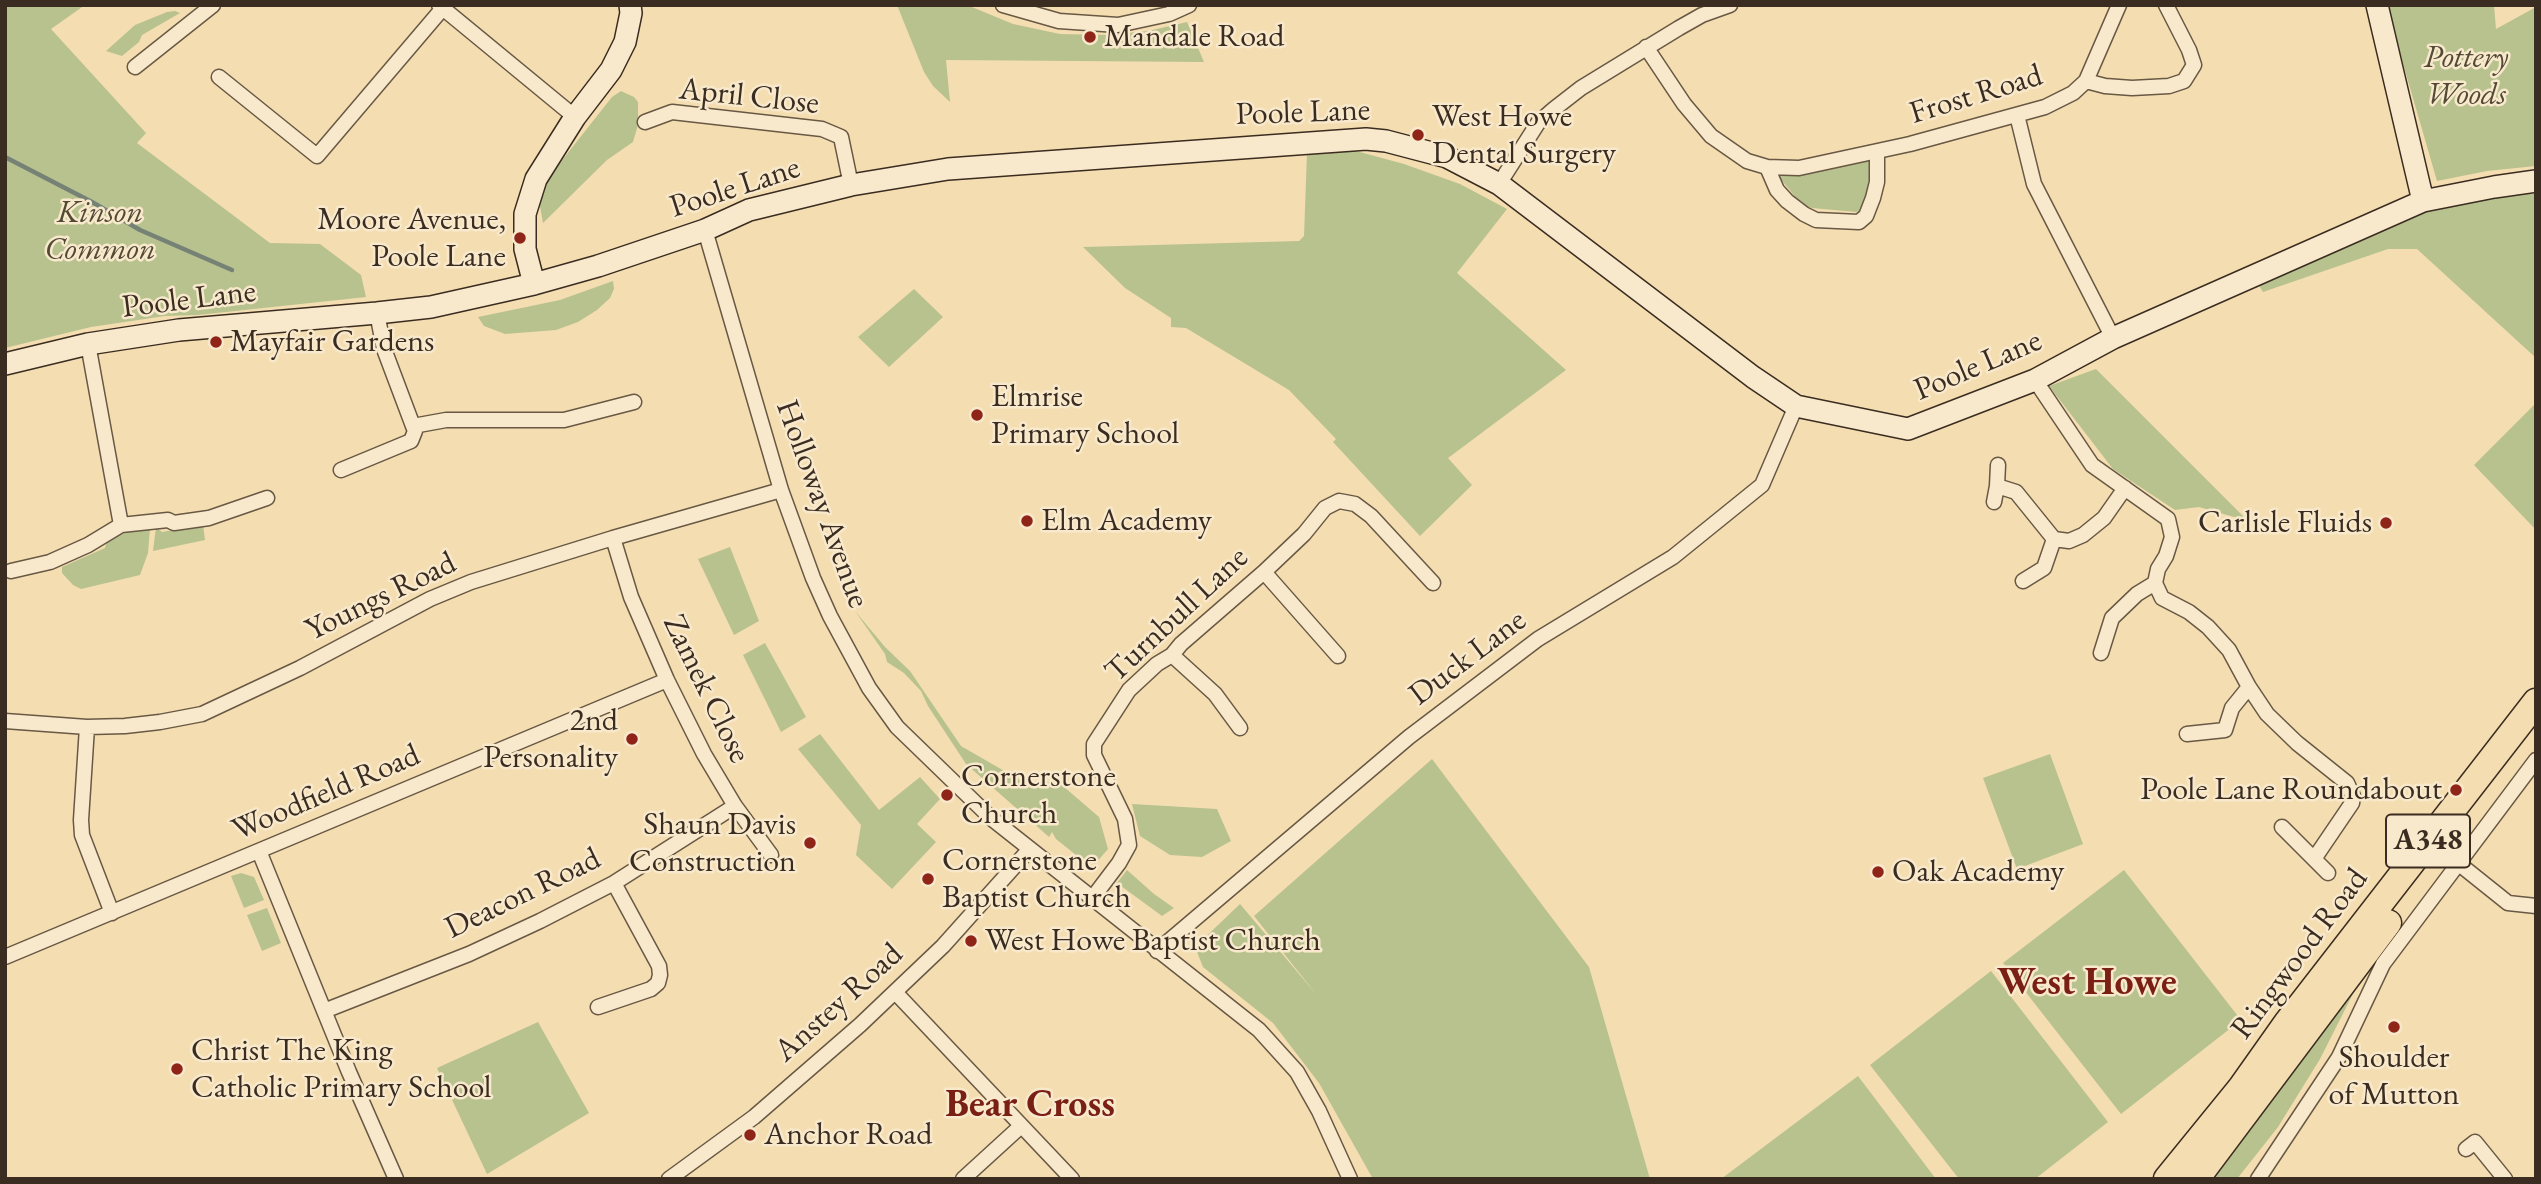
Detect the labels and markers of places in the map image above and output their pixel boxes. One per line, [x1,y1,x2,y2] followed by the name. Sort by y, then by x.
[1104,18,1284,56] place label: Mandale Road
[1082,29,1098,45] marker: Mandale Road
[1432,98,1616,173] place label: West Howe Dental Surgery
[1410,127,1426,143] marker: West Howe Dental Surgery
[317,201,506,276] place label: Moore Avenue, Poole Lane
[512,230,528,246] marker: Moore Avenue, Poole Lane
[230,323,434,361] place label: Mayfair Gardens
[208,334,224,350] marker: Mayfair Gardens
[991,378,1179,453] place label: Elmrise Primary School
[969,407,985,423] marker: Elmrise Primary School
[1041,502,1212,540] place label: Elm Academy
[2198,504,2372,542] place label: Carlisle Fluids
[1019,513,1035,529] marker: Elm Academy
[2378,515,2394,531] marker: Carlisle Fluids
[483,702,618,777] place label: 2nd Personality
[624,731,640,747] marker: 2nd Personality
[961,758,1116,833] place label: Cornerstone Church
[2140,771,2442,809] place label: Poole Lane Roundabout
[2448,782,2464,798] marker: Poole Lane Roundabout
[939,787,955,803] marker: Cornerstone Church
[629,806,796,881] place label: Shaun Davis Construction
[802,835,818,851] marker: Shaun Davis Construction
[942,842,1131,917] place label: Cornerstone Baptist Church
[1892,853,2064,891] place label: Oak Academy
[1870,864,1886,880] marker: Oak Academy
[920,871,936,887] marker: Cornerstone Baptist Church
[985,922,1321,960] place label: West Howe Baptist Church
[963,933,979,949] marker: West Howe Baptist Church
[2386,1019,2402,1035] marker: Shoulder of Mutton
[191,1032,492,1107] place label: Christ The King Catholic Primary School
[2329,1039,2459,1114] place label: Shoulder of Mutton
[169,1061,185,1077] marker: Christ The King Catholic Primary School
[764,1116,932,1154] place label: Anchor Road
[742,1127,758,1143] marker: Anchor Road

